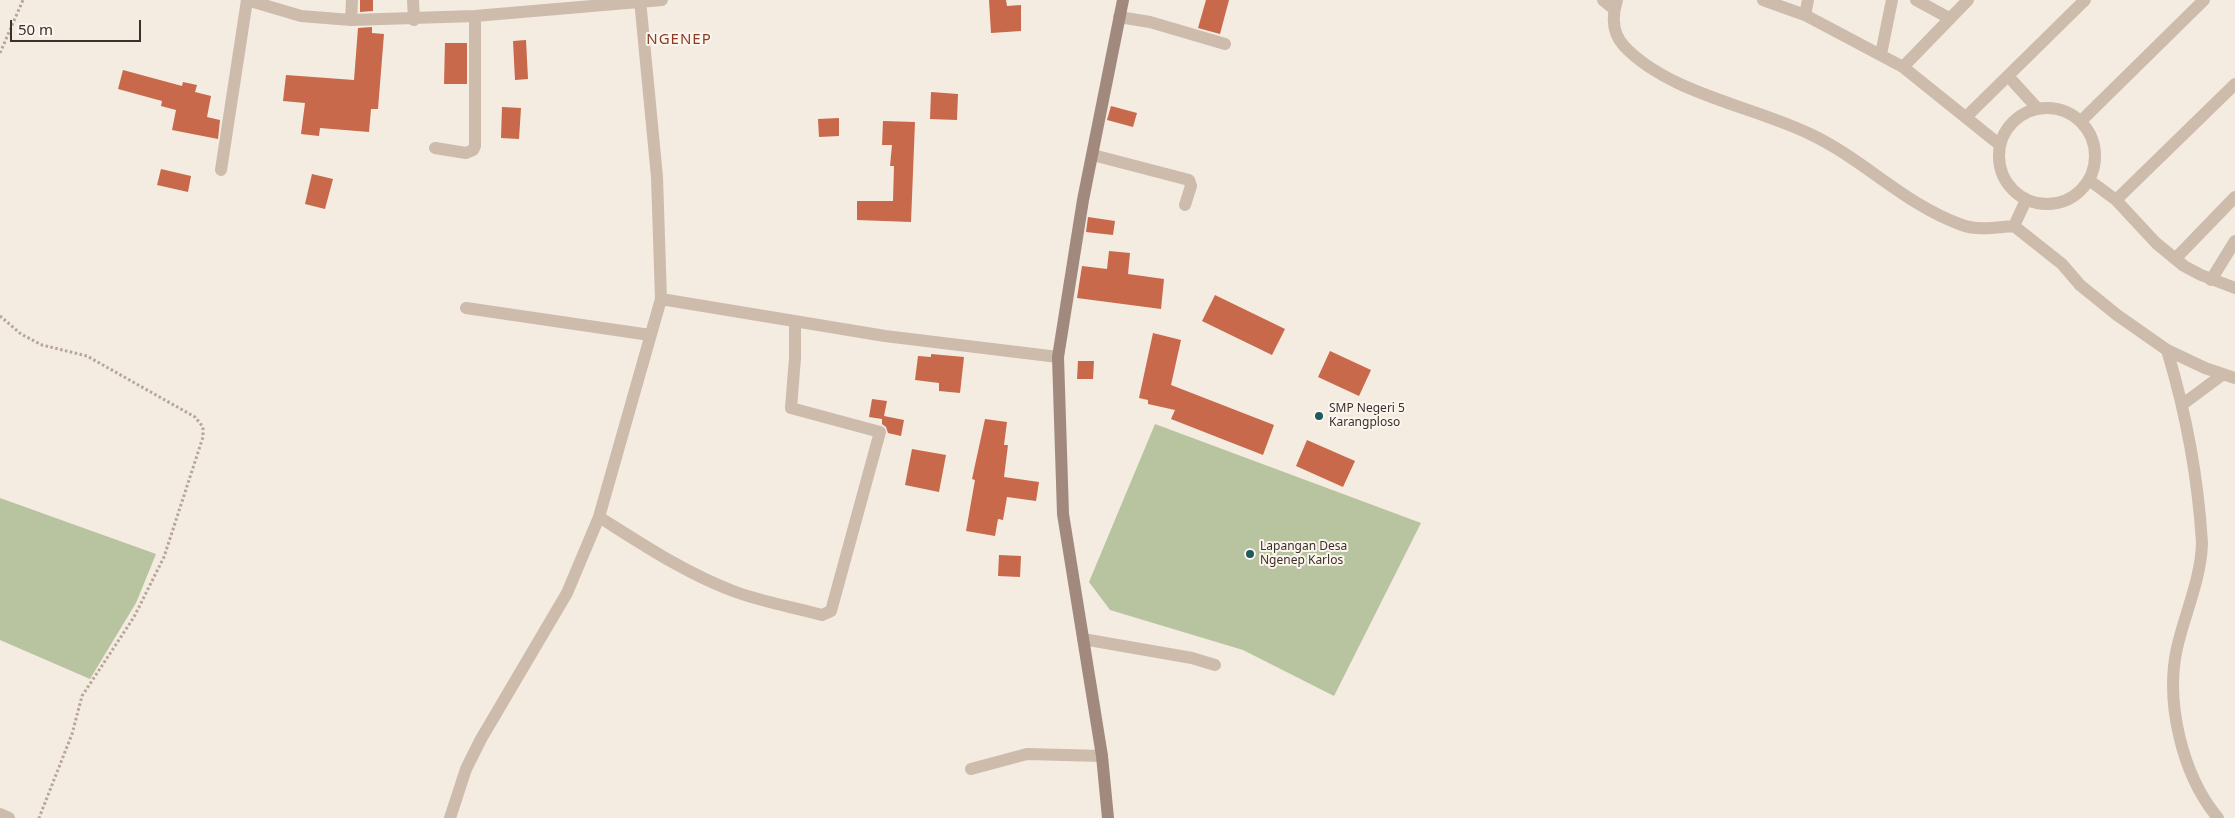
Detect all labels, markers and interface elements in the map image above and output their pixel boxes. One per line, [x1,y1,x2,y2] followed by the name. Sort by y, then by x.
[12,10,144,42] scale bar
[18,19,53,39] text: 50 m
[646,31,712,49] district label: NGENEP
[1329,402,1405,430] place label: SMP Negeri 5 Karangploso
[1313,410,1325,422] marker: SMP Negeri 5 Karangploso
[1260,540,1347,568] place label: Lapangan Desa Ngenep Karlos
[1244,548,1256,560] marker: Lapangan Desa Ngenep Karlos

